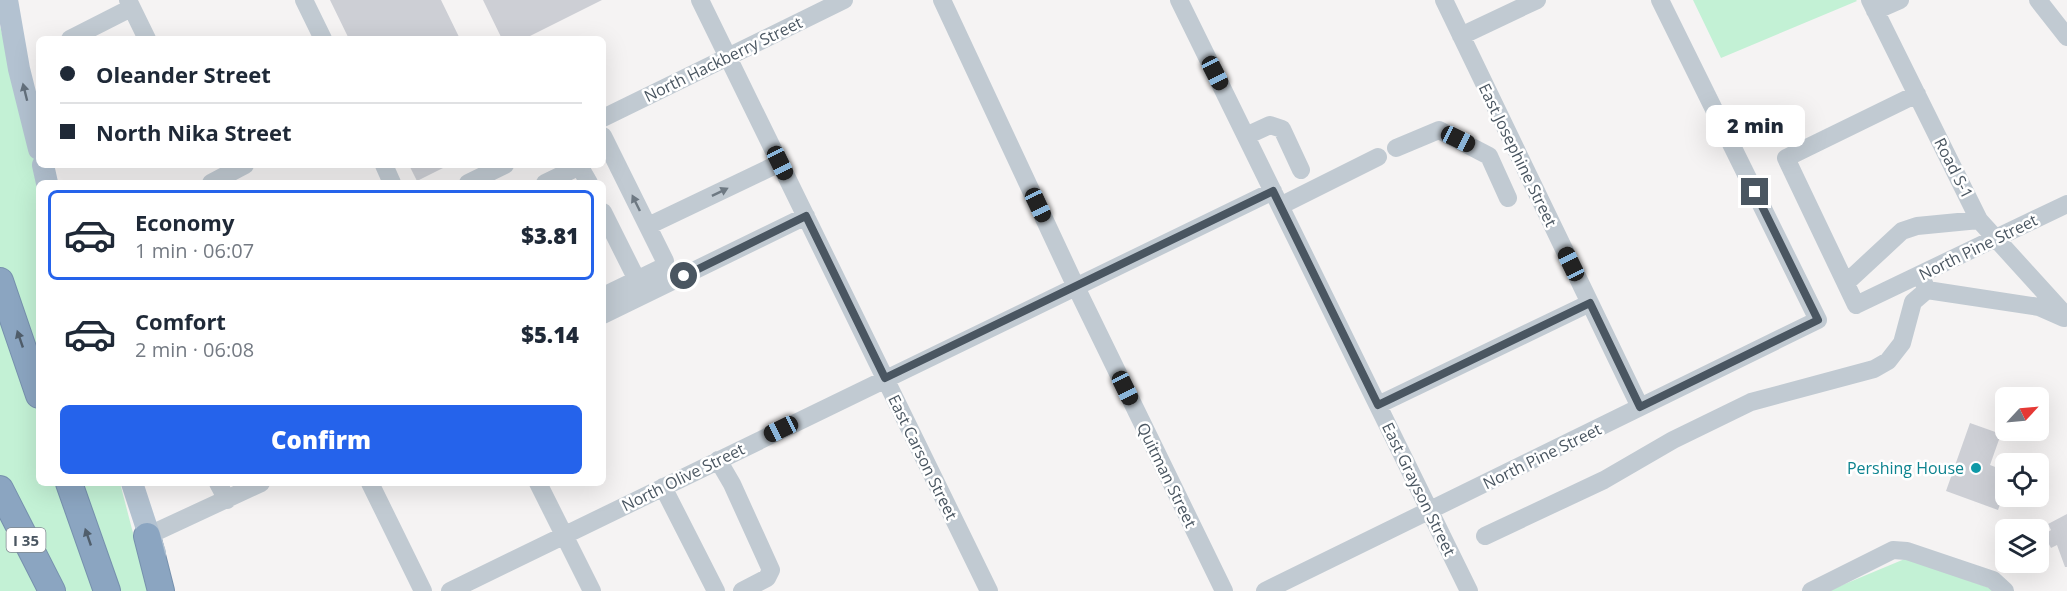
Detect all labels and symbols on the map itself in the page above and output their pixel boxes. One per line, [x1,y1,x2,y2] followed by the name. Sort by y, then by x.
[640,11,806,107] street label: North Hackberry Street
[1199,53,1231,93] car
[1474,80,1562,231] street label: East Josephine Street
[20,83,29,101] one-way arrow
[1706,105,1804,147] callout: 2 min
[1438,123,1478,155] car
[1929,134,1979,202] street label: Road S-1
[764,143,796,183] car
[1741,178,1768,205] route end
[1022,185,1054,225] car
[711,187,728,196] one-way arrow
[632,194,642,212] one-way arrow
[1915,209,2041,285] street label: North Pine Street
[1555,244,1587,284] car
[670,262,697,289] route start
[15,330,24,348] one-way arrow
[1109,368,1141,408] car
[1995,387,2049,441] north arrow
[883,391,963,524] street label: East Carson Street
[761,413,801,445] car
[1377,418,1461,560] street label: East Grayson Street
[1479,418,1605,494] street label: North Pine Street
[1132,419,1202,531] street label: Quitman Street
[618,438,748,516] street label: North Olive Street
[1847,457,1964,479] place label: Pershing House
[1969,461,1983,475] marker: Pershing House
[6,528,46,552] road number: I 35
[82,528,92,546] one-way arrow

